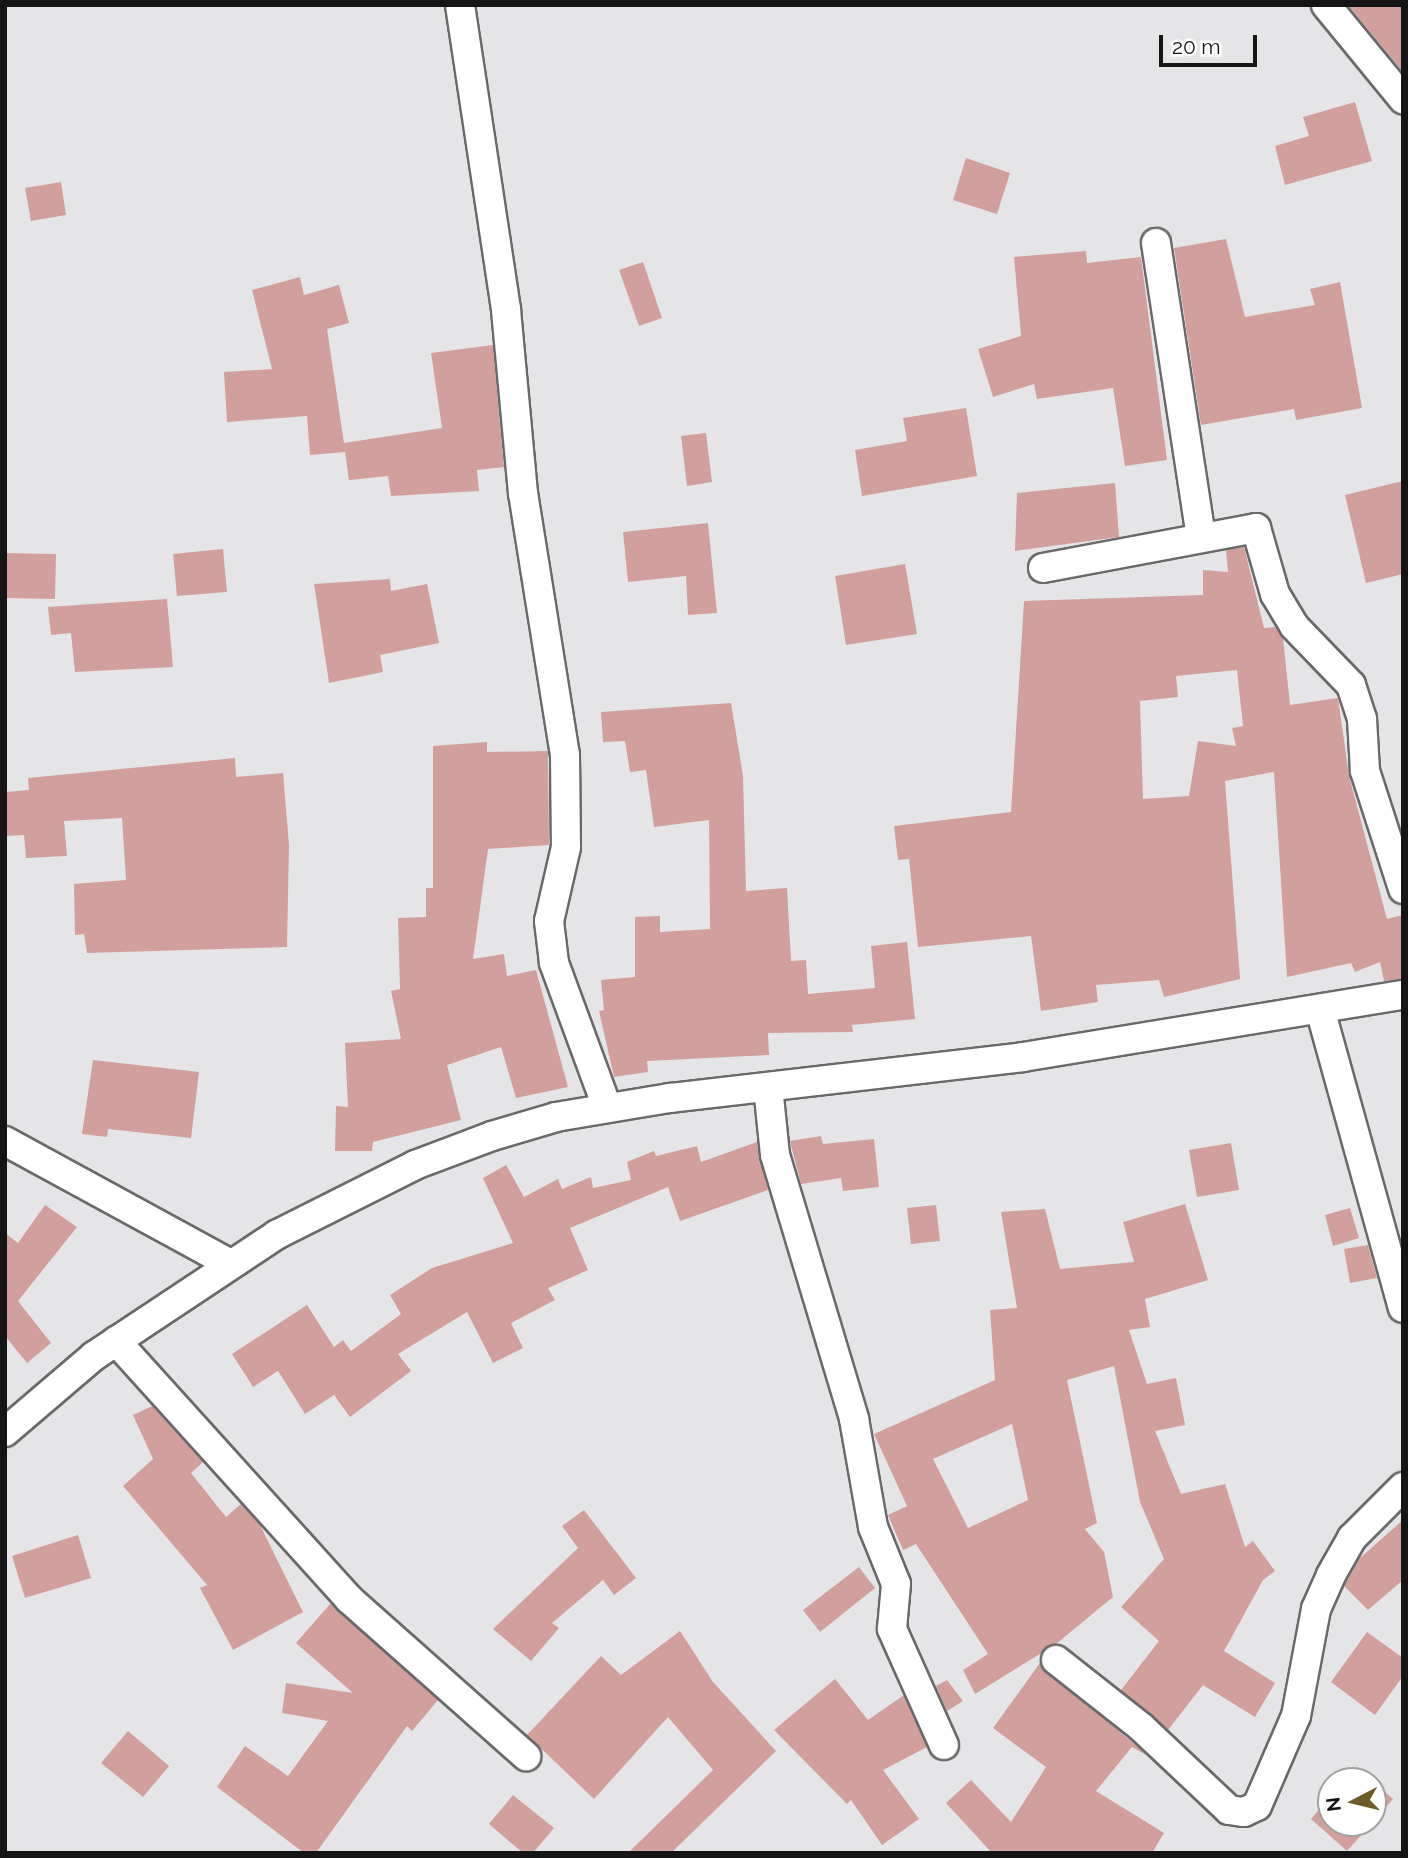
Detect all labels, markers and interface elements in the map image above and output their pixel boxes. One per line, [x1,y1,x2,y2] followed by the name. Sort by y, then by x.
[1163,21,1261,65] scale bar
[1172,34,1220,59] text: 20 m
[1317,1767,1387,1837] north arrow
[1321,1796,1345,1813] text: N

